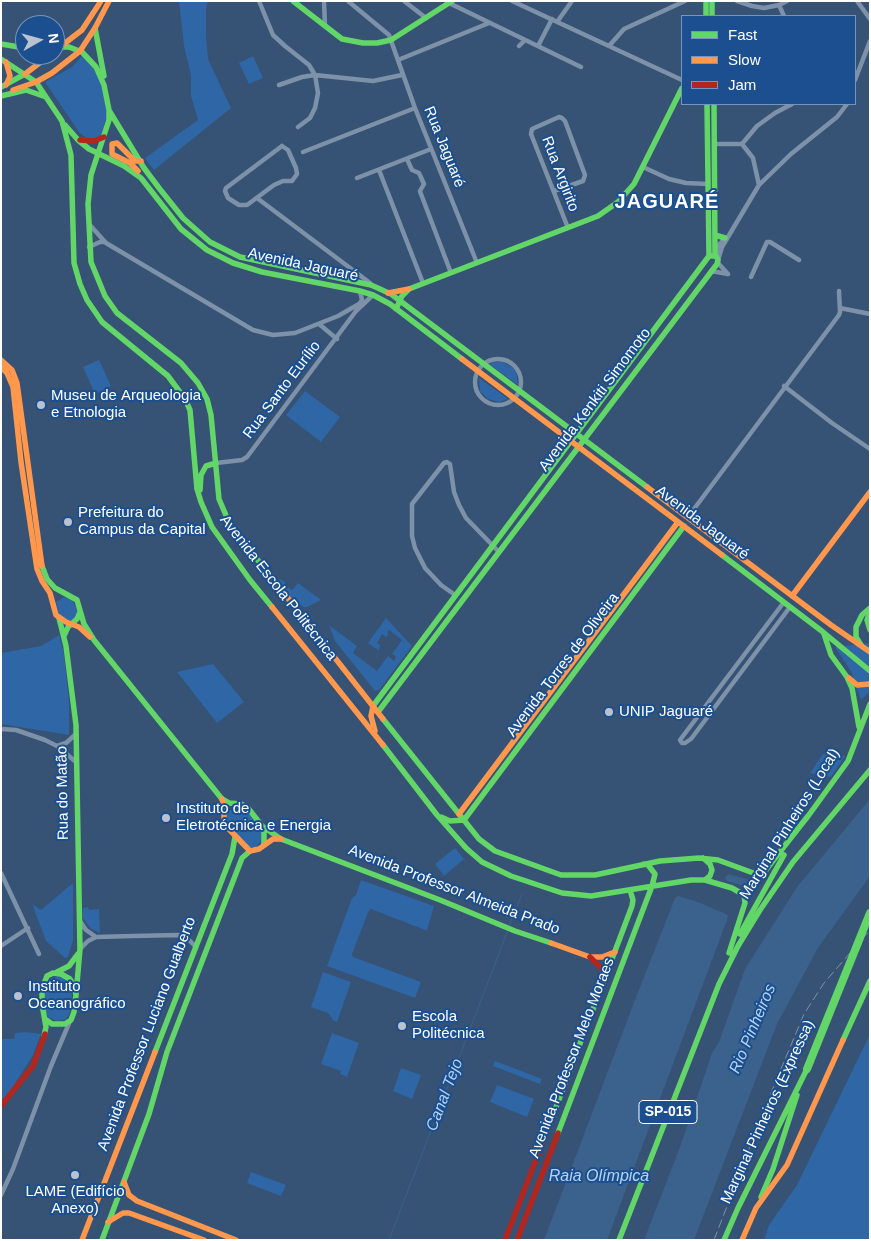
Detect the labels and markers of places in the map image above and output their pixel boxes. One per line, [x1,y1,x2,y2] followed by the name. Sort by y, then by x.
[51,387,201,422] place label: Museu de Arqueologia e Etnologia
[35,399,47,411] marker: Museu de Arqueologia e Etnologia
[78,504,206,539] place label: Prefeitura do Campus da Capital
[62,516,74,528] marker: Prefeitura do Campus da Capital
[619,703,713,721] place label: UNIP Jaguaré
[603,706,615,718] marker: UNIP Jaguaré
[176,800,331,835] place label: Instituto de Eletrotécnica e Energia
[160,812,172,824] marker: Instituto de Eletrotécnica e Energia
[28,978,126,1013] place label: Instituto Oceanográfico
[12,990,24,1002] marker: Instituto Oceanográfico
[412,1008,485,1043] place label: Escola Politécnica
[396,1020,408,1032] marker: Escola Politécnica
[69,1169,81,1181] marker: LAME (Edifício Anexo)
[25,1183,125,1218] place label: LAME (Edifício Anexo)

